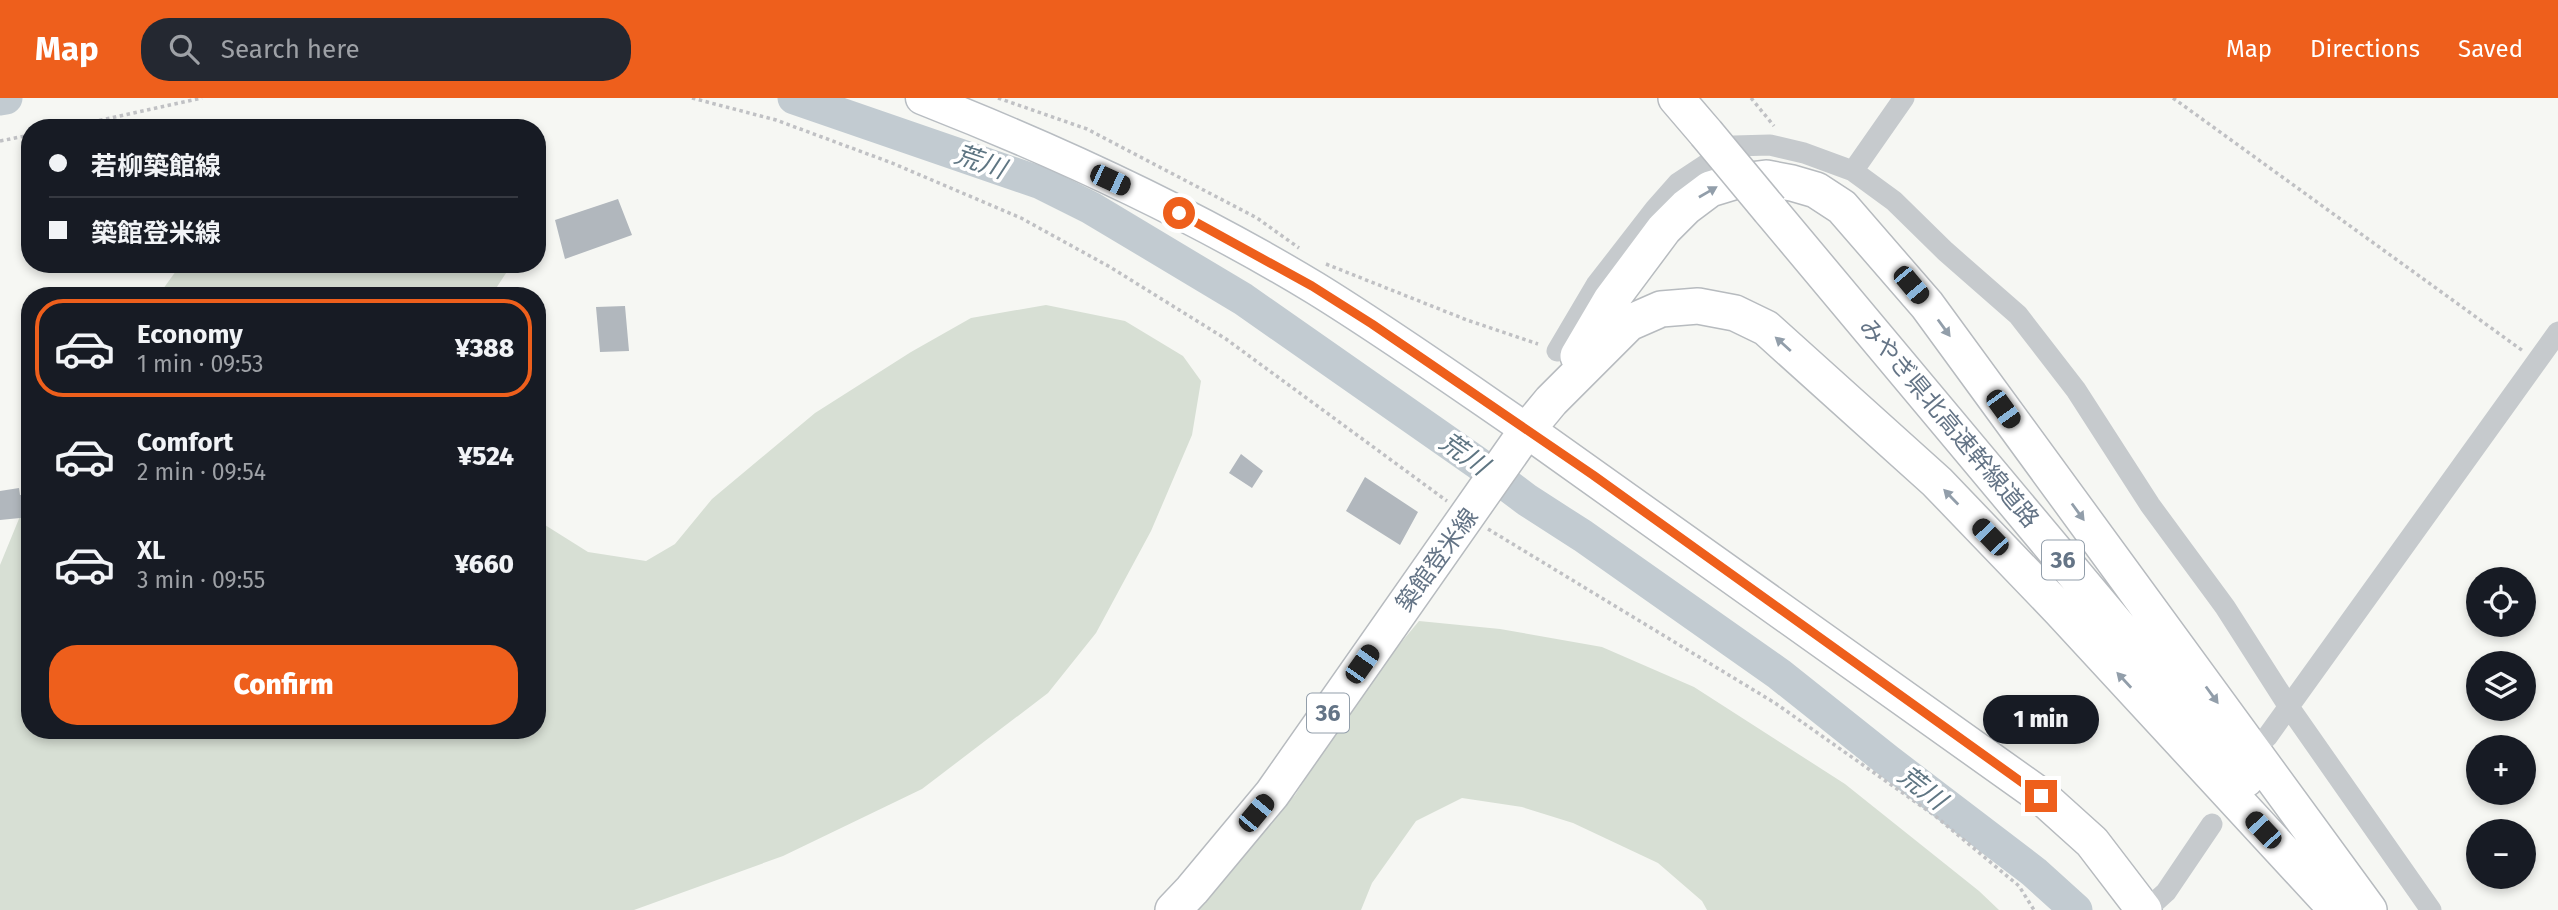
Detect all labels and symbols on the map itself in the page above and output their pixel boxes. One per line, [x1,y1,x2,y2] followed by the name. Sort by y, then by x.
[950,139,1012,186] water label: 荒川
[1087,162,1134,198] car
[1699,186,1718,198] one-way arrow
[1163,197,1195,229] route start
[1890,262,1933,308] car
[1853,313,2045,533] street label: みやぎ県北高速幹線道路
[1937,318,1951,337] one-way arrow
[1775,336,1792,352] one-way arrow
[1983,386,2024,432] car
[1434,426,1497,483] water label: 荒川
[1944,489,1960,506] one-way arrow
[1390,503,1484,617] street label: 築館登米線
[2070,503,2084,521] one-way arrow
[1968,515,2013,559] car
[2042,540,2084,580] road number: 36
[1342,641,1383,687] car
[2117,672,2133,689] one-way arrow
[2204,686,2219,704] one-way arrow
[1307,694,1349,733] road number: 36
[1983,694,2099,744] callout: 1 min
[1892,760,1954,818] water label: 荒川
[2025,780,2057,812] route end
[1235,790,1278,836] car
[2241,807,2286,853] car

